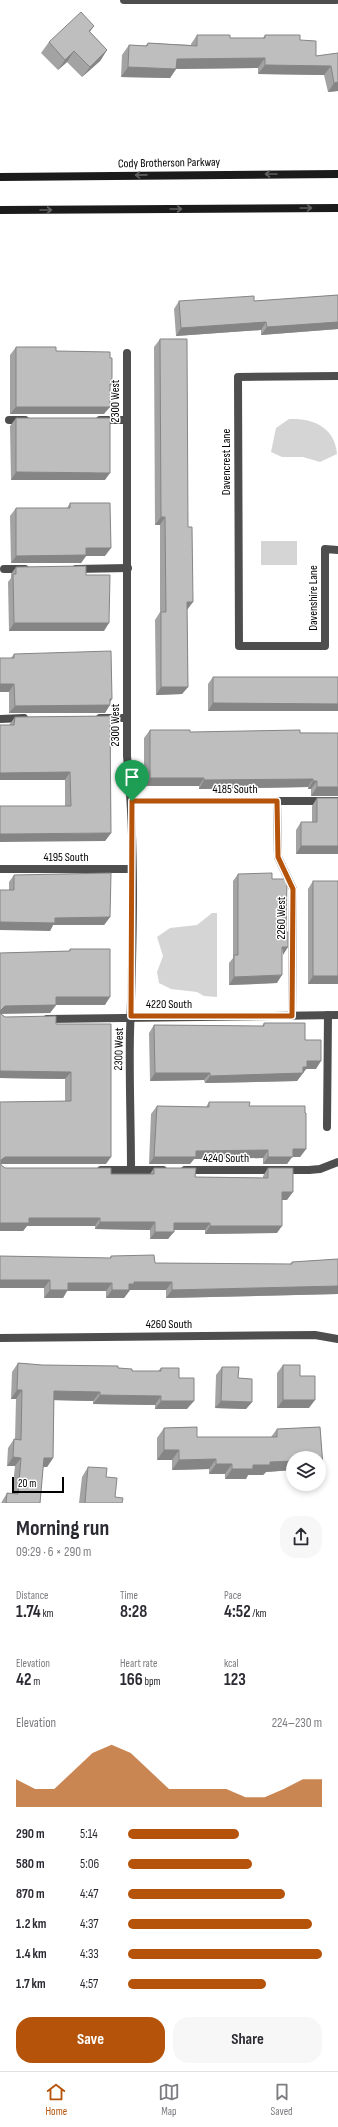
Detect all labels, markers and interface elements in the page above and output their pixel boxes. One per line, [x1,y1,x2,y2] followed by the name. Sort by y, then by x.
[118,155,221,171] street label: Cody Brotherson Parkway
[265,170,278,178] one-way arrow
[135,172,148,179] one-way arrow
[299,204,312,212] one-way arrow
[169,205,182,213] one-way arrow
[39,206,52,214] one-way arrow
[108,379,123,423] street label: 2300 West
[219,429,234,495] street label: Davencrest Lane
[306,565,321,631] street label: Davenshire Lane
[108,703,123,747] street label: 2300 West
[115,760,149,801] pin
[121,766,143,788] icon: arrive
[212,782,258,797] street label: 4185 South
[43,850,89,865] street label: 4195 South
[274,896,289,939] street label: 2260 West
[146,997,192,1012] street label: 4220 South
[111,1027,127,1071] street label: 2300 West
[203,1151,249,1166] street label: 4240 South
[146,1317,192,1332] street label: 4260 South
[286,1451,326,1491] map controls
[286,1451,326,1491] button: layers
[12,1475,64,1494] scale bar
[18,1477,36,1490] text: 20 m
[16,1515,109,1542] text: Morning run
[280,1516,322,1558] button: share
[16,1544,91,1560] text: 09:29 · 6 × 290 m
[16,1589,48,1602] text: Distance
[120,1589,138,1602] text: Time
[224,1589,242,1602] text: Pace
[16,1602,41,1622] text: 1.74
[120,1602,147,1622] text: 8:28
[224,1602,251,1622] text: 4:52
[41,1607,54,1620] text: km
[251,1607,267,1620] text: /km
[16,1657,50,1670] text: Elevation
[120,1657,158,1670] text: Heart rate
[224,1657,239,1670] text: kcal
[16,1670,31,1690] text: 42
[120,1670,143,1690] text: 166
[224,1670,246,1690] text: 123
[31,1675,40,1688] text: m
[143,1675,161,1688] text: bpm
[16,1715,56,1731] text: Elevation
[272,1715,322,1731] text: 224–230 m
[16,1826,45,1842] text: 290 m
[80,1826,98,1842] text: 5:14
[16,1856,45,1872] text: 580 m
[80,1856,99,1872] text: 5:06
[16,1886,45,1902] text: 870 m
[80,1886,98,1902] text: 4:47
[16,1916,46,1932] text: 1.2 km
[80,1916,99,1932] text: 4:37
[16,1946,47,1962] text: 1.4 km
[80,1946,99,1962] text: 4:33
[16,1976,46,1992] text: 1.7 km
[80,1976,98,1992] text: 4:57
[16,2017,165,2063] button: Save
[173,2017,322,2063] button: Share
[45,2081,67,2118] tab: Home
[158,2081,180,2118] tab: Map
[271,2081,293,2118] tab: Saved

